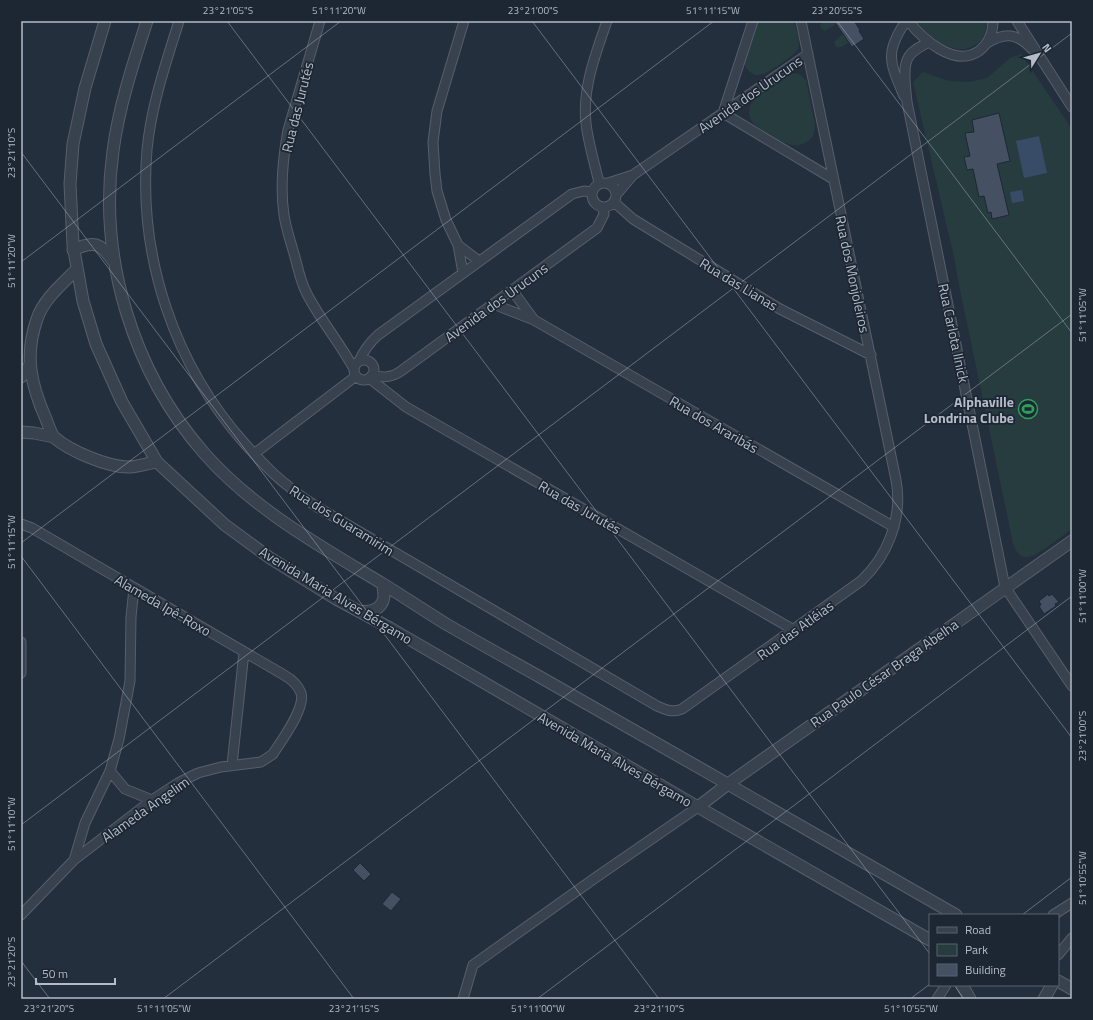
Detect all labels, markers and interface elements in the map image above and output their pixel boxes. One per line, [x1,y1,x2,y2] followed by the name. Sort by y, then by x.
[203,3,253,18] text: 23°21'05"S
[312,3,366,18] text: 51°11'20"W
[508,3,558,18] text: 23°21'00"S
[686,3,740,18] text: 51°11'15"W
[812,3,862,18] text: 23°20'55"S
[1019,34,1059,74] north arrow
[1038,40,1056,56] text: N
[694,50,806,138] street label: Avenida dos Urucuns
[276,60,318,154] street label: Rua das Jurutés
[4,128,19,178] text: 23°21'10"S
[830,213,876,335] street label: Rua dos Monjoleiros
[4,234,19,288] text: 51°11'20"W
[696,252,782,316] street label: Rua das Lianas
[440,257,552,347] street label: Avenida dos Urucuns
[933,281,975,385] street label: Rua Carlota Ilnick
[1075,288,1090,342] text: 51°11'05"W
[666,390,762,458] street label: Rua dos Araribás
[924,391,1014,428] place label: Alphaville Londrina Clube
[1017,398,1039,420] sports icon: Alphaville Londrina Clube
[535,475,625,539] street label: Rua das Jurutés
[286,479,398,561] street label: Rua dos Guaramirim
[4,515,19,569] text: 51°11'15"W
[255,541,417,649] street label: Avenida Maria Alves Bérgamo
[111,569,215,641] street label: Alameda Ipê-Roxo
[1075,569,1090,623] text: 51°11'00"W
[752,595,838,665] street label: Rua das Atléias
[806,614,962,732] street label: Rua Paulo César Braga Abelha
[534,706,696,812] street label: Avenida Maria Alves Bérgamo
[1075,711,1090,761] text: 23°21'00"S
[97,771,193,847] street label: Alameda Angelim
[4,797,19,851] text: 51°11'10"W
[1075,851,1090,905] text: 51°10'55"W
[929,914,1059,986] legend
[965,920,991,939] text: Road
[4,937,19,987] text: 23°21'20"S
[965,940,988,959] text: Park
[36,960,115,986] scale bar
[965,960,1006,979] text: Building
[42,964,68,983] text: 50 m
[24,1001,74,1016] text: 23°21'20"S
[137,1001,191,1016] text: 51°11'05"W
[329,1001,379,1016] text: 23°21'15"S
[511,1001,565,1016] text: 51°11'00"W
[634,1001,684,1016] text: 23°21'10"S
[884,1001,938,1016] text: 51°10'55"W

